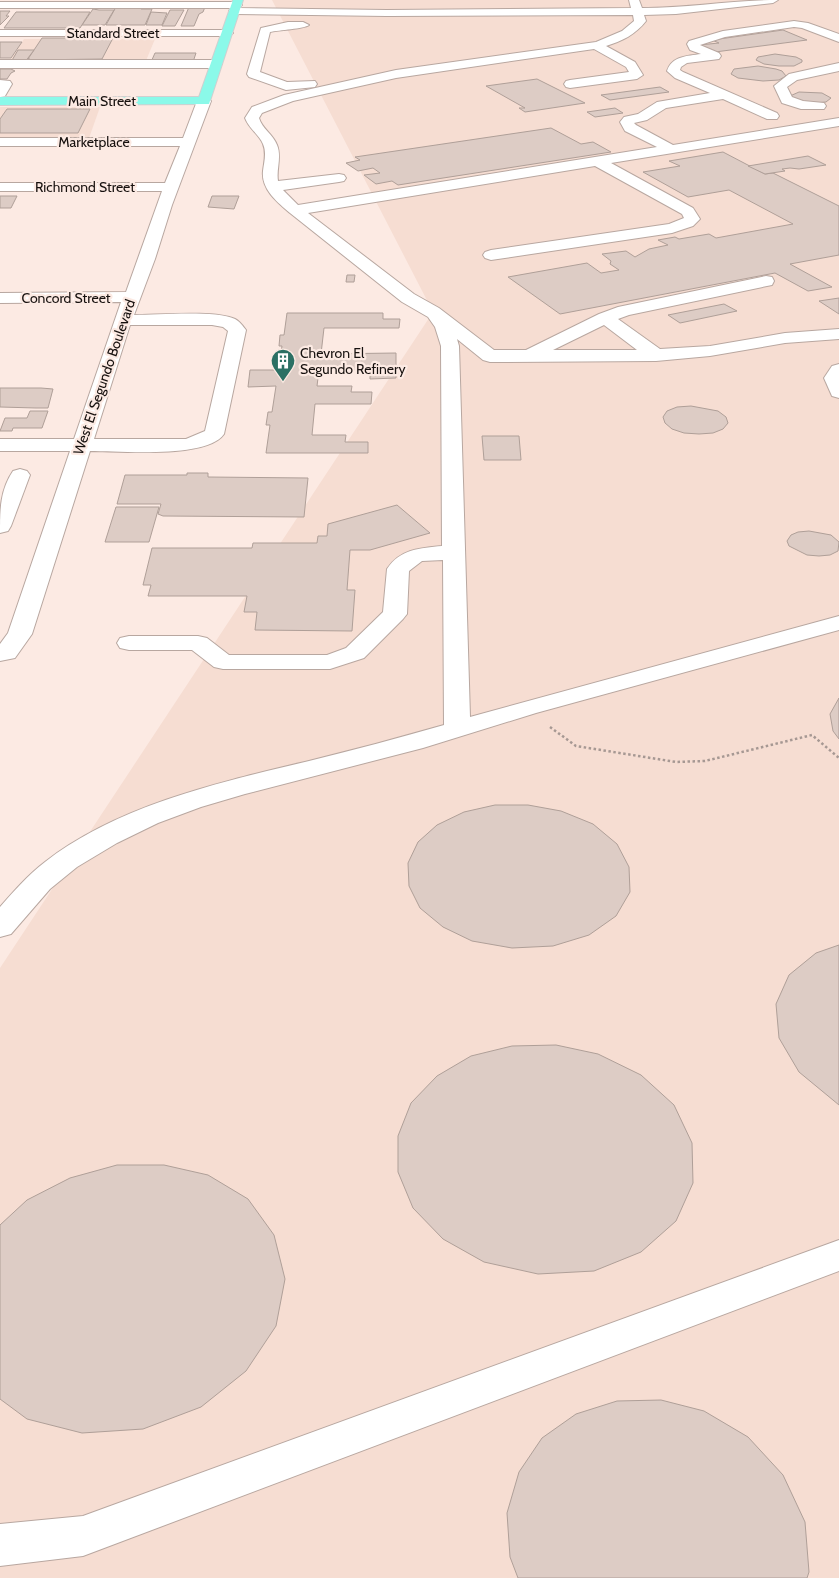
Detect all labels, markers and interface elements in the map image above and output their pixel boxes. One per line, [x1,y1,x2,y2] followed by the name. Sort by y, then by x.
[67,24,160,42] street label: Standard Street
[68,92,136,110] street label: Main Street
[58,133,130,151] street label: Marketplace
[35,178,135,196] street label: Richmond Street
[21,289,111,307] street label: Concord Street
[69,297,139,457] street label: West El Segundo Boulevard
[300,344,406,378] place label: Chevron El Segundo Refinery
[270,348,296,382] building icon: Chevron El Segundo Refinery

